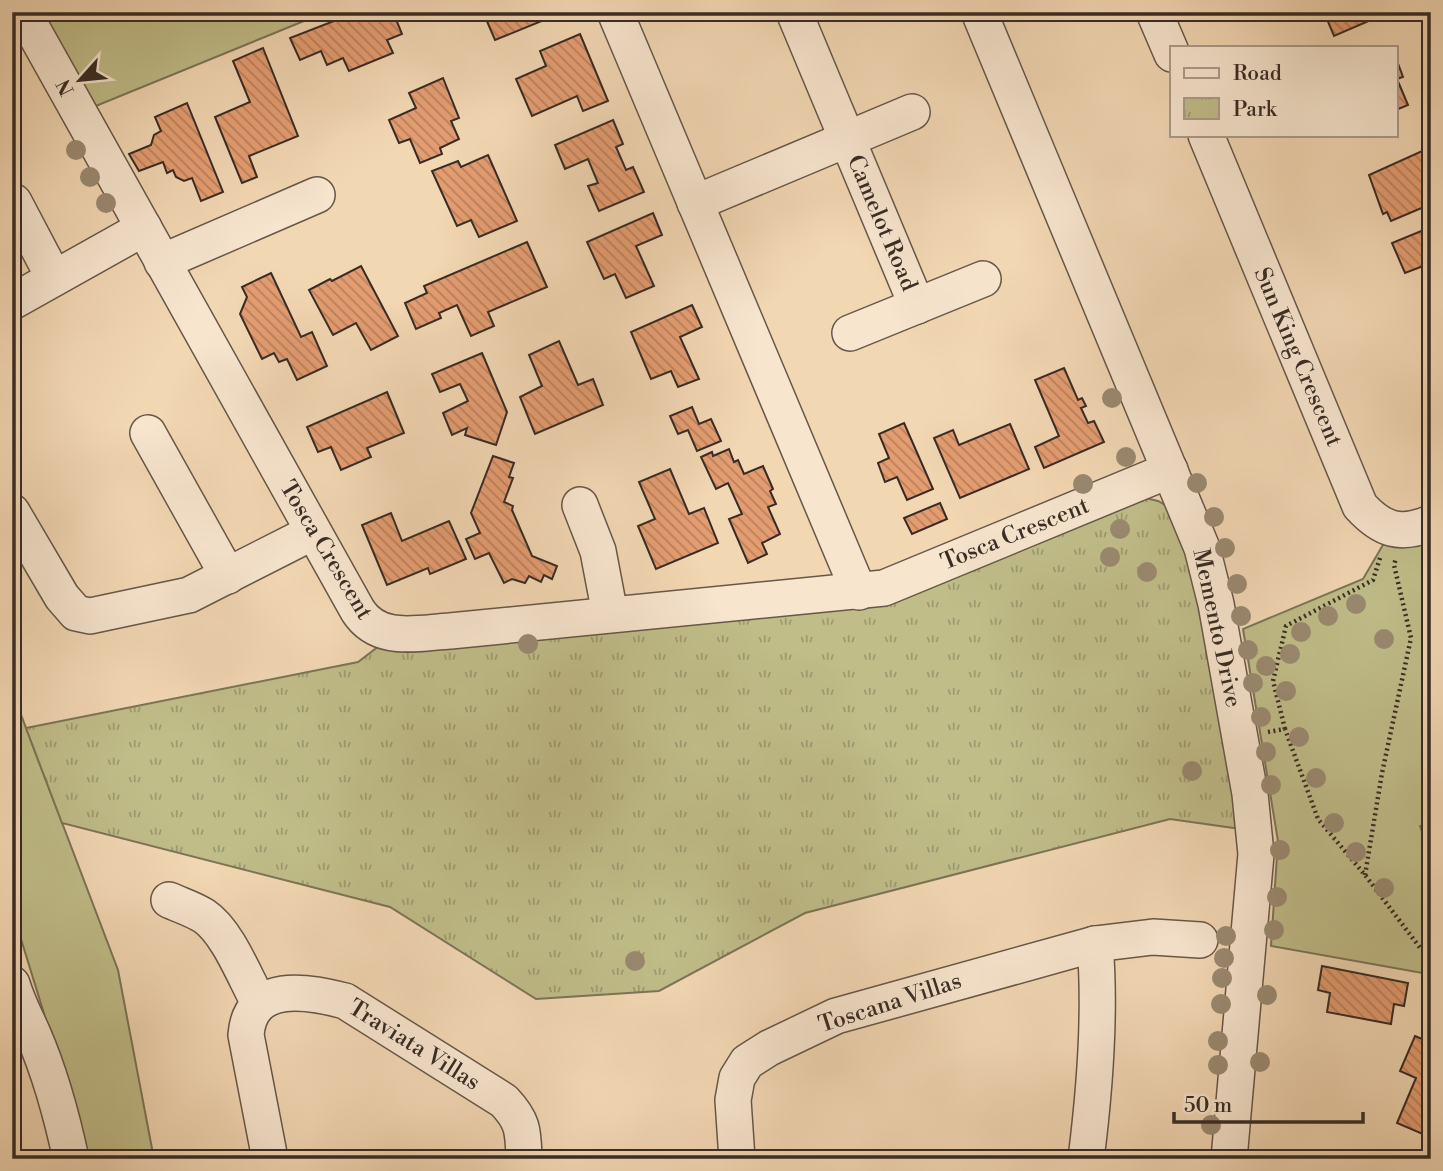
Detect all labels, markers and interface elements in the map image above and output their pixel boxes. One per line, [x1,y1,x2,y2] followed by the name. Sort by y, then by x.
[46,46,116,116] north arrow
[1170,46,1398,136] legend
[1233,61,1282,87] text: Road
[52,75,80,99] text: N
[1233,97,1278,123] text: Park
[841,151,923,295] street label: Camelot Road
[1248,263,1348,451] street label: Sun King Crescent
[273,475,379,625] street label: Tosca Crescent
[937,492,1093,576] street label: Tosca Crescent
[1187,546,1247,710] street label: Memento Drive
[815,967,965,1039] street label: Toscana Villas
[343,993,485,1097] street label: Traviata Villas
[1174,1080,1362,1124] scale bar
[1184,1093,1232,1119] text: 50 m

